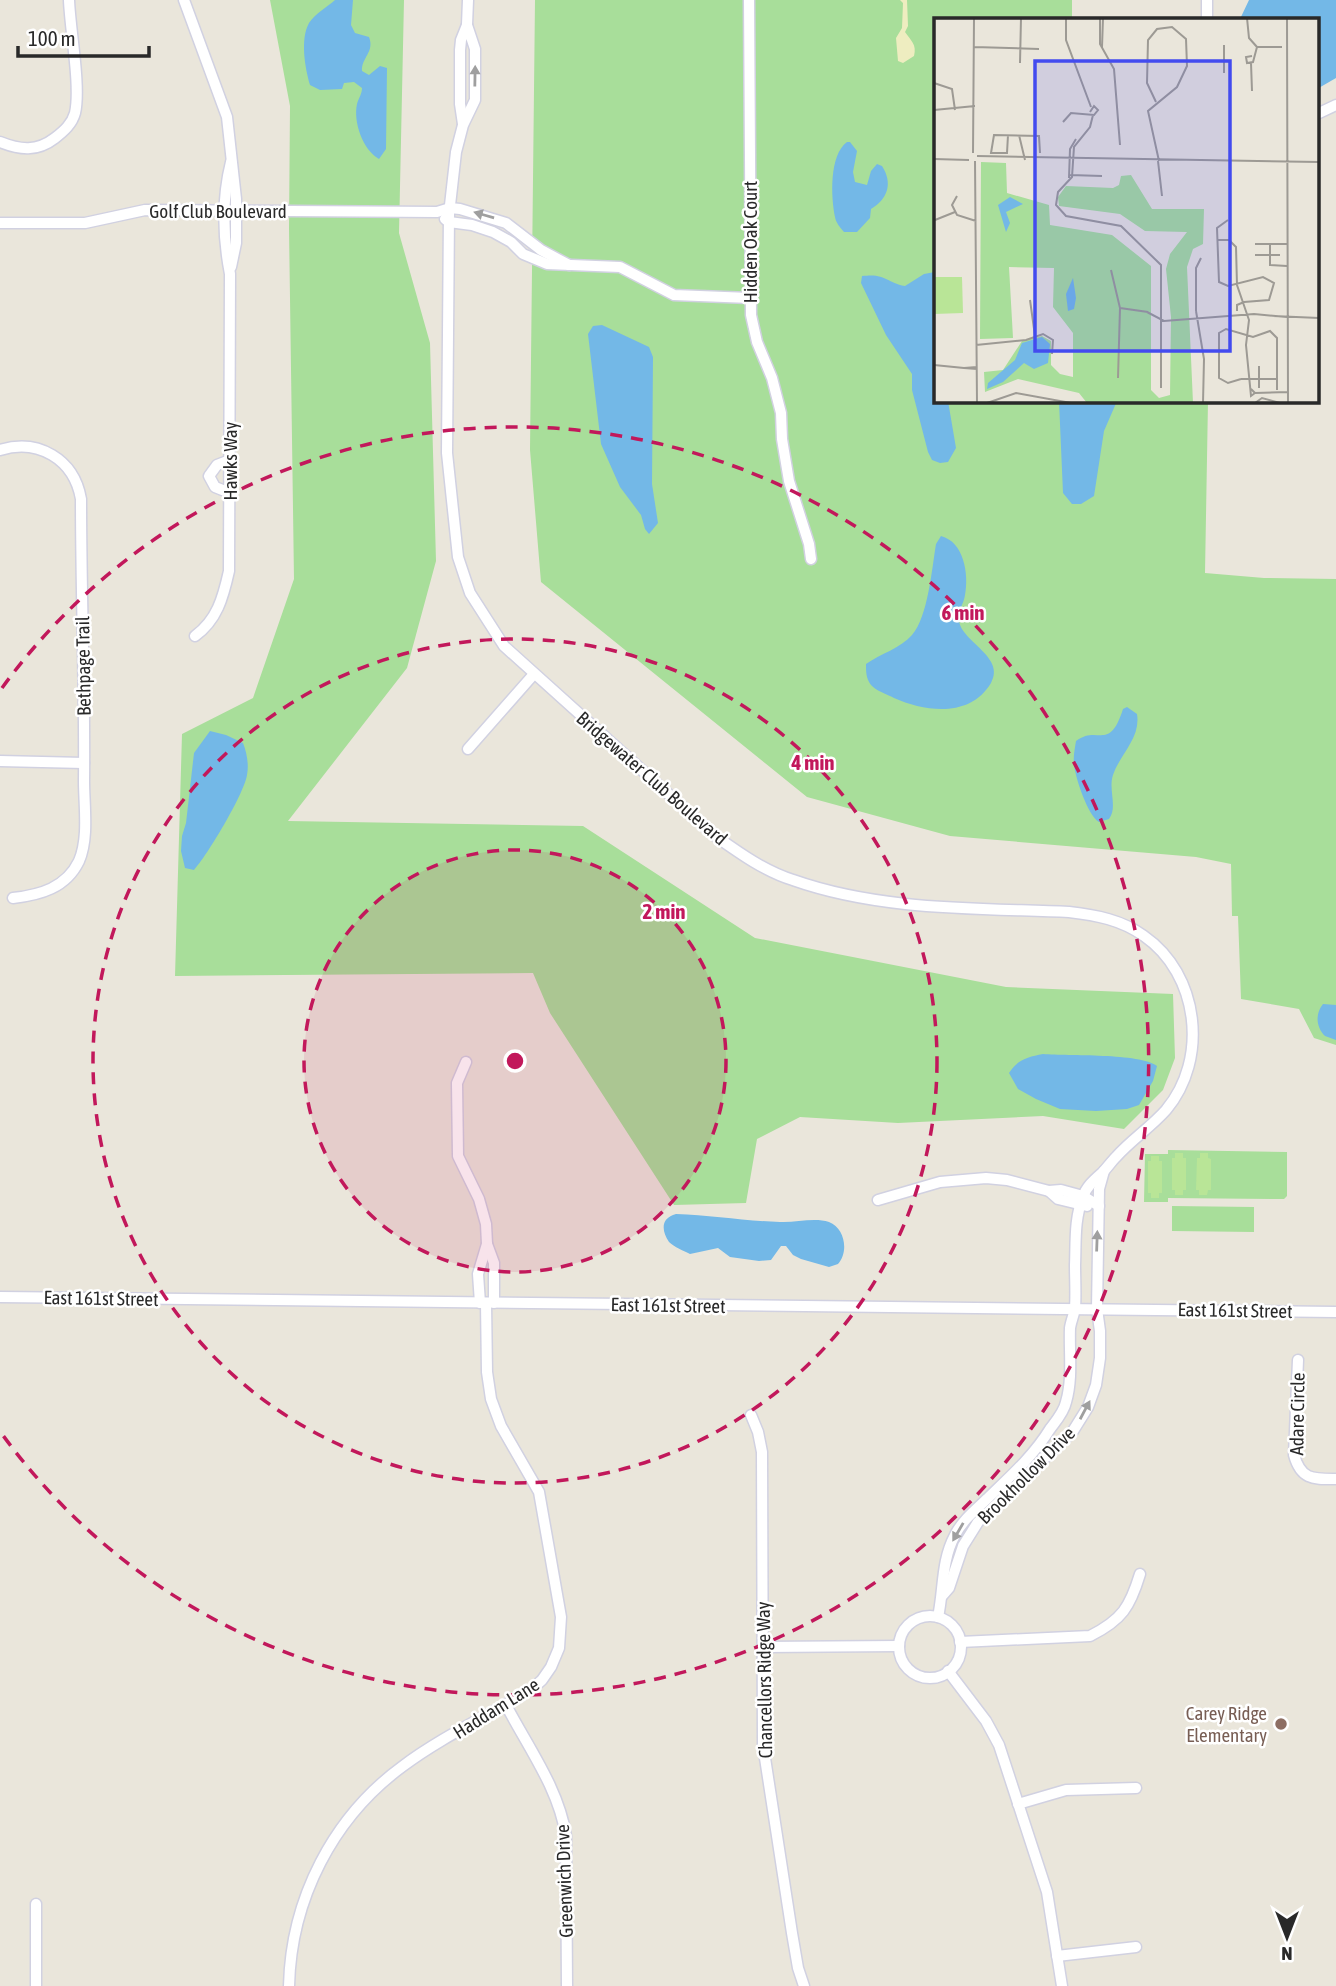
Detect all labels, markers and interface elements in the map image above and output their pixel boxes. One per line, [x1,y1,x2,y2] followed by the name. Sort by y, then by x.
[18,14,149,58] scale bar
[934,18,1318,402] inset map
[28,26,76,50] text: 100 m
[469,64,481,86] one-way arrow
[739,181,761,303] street label: Hidden Oak Court
[149,200,287,222] street label: Golf Club Boulevard
[474,210,495,220] one-way arrow
[219,421,241,500] street label: Hawks Way
[942,600,984,624] text: 6 min
[71,616,95,716] street label: Bethpage Trail
[572,707,732,849] street label: Bridgewater Club Boulevard
[791,750,834,774] text: 4 min
[643,899,685,923] text: 2 min
[503,1049,527,1073] centre of rings
[1092,1229,1103,1251] one-way arrow
[43,1286,159,1310] street label: East 161st Street
[610,1293,726,1317] street label: East 161st Street
[1177,1298,1293,1322] street label: East 161st Street
[1285,1372,1309,1456] street label: Adare Circle
[1079,1400,1091,1420] one-way arrow
[973,1422,1079,1528] street label: Brookhollow Drive
[952,1522,964,1541] one-way arrow
[752,1601,776,1759] street label: Chancellors Ridge Way
[449,1673,543,1743] street label: Haddam Lane
[1186,1702,1267,1746] place label: Carey Ridge Elementary
[1273,1716,1289,1732] marker: Carey Ridge Elementary
[551,1824,577,1938] street label: Greenwich Drive
[1252,1902,1322,1972] north arrow
[1281,1943,1293,1965] text: N

